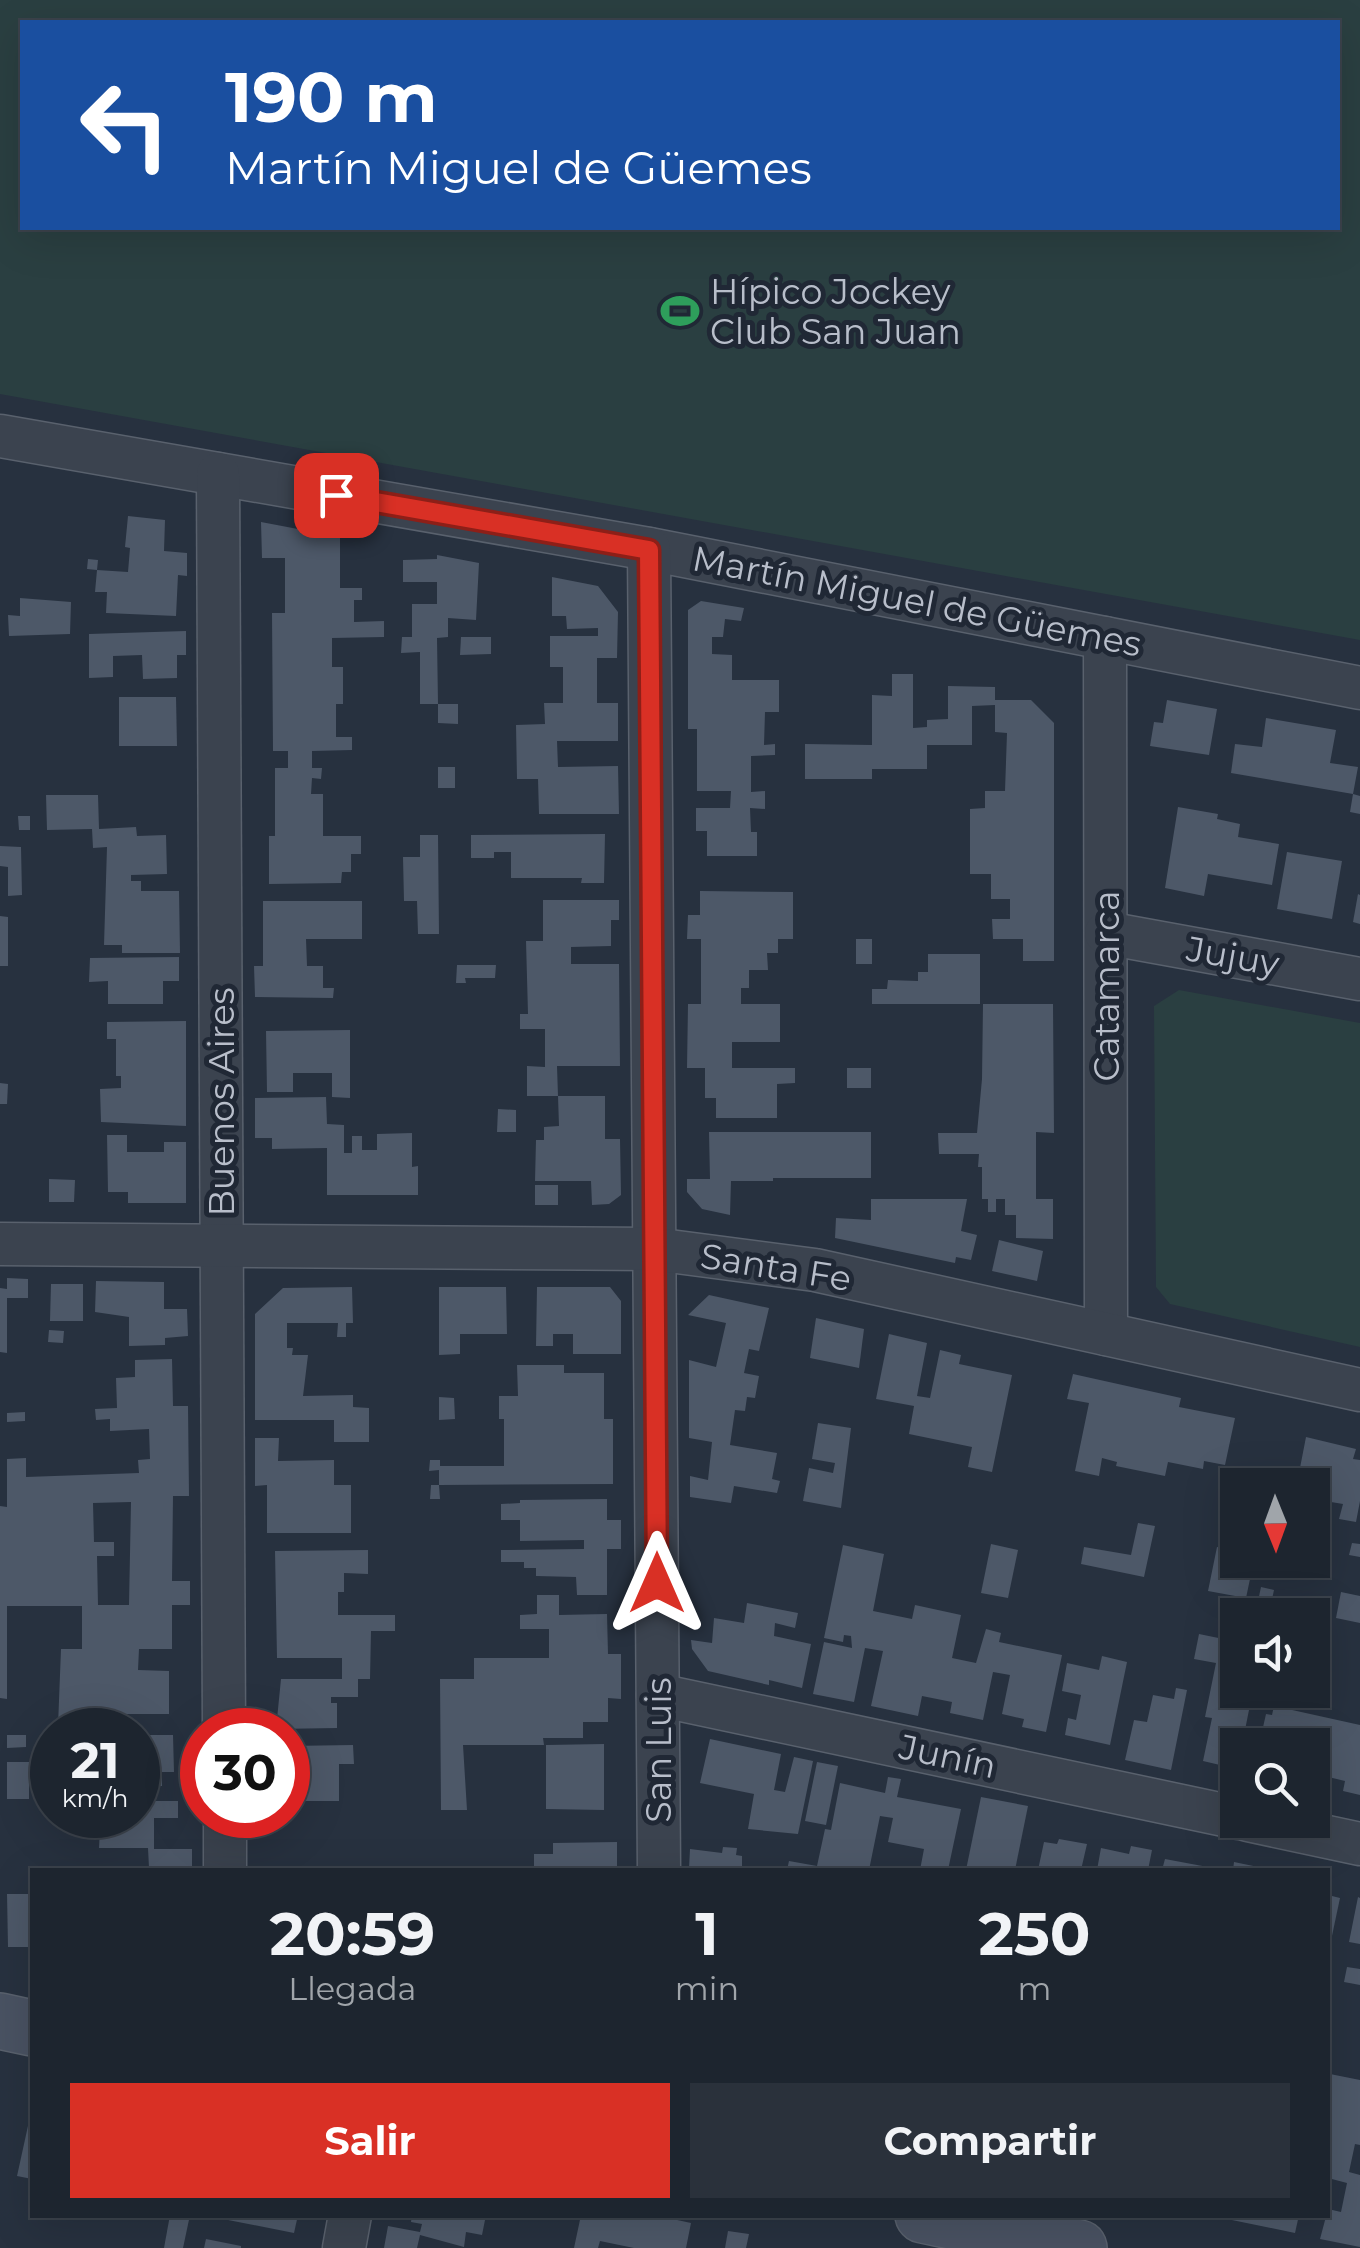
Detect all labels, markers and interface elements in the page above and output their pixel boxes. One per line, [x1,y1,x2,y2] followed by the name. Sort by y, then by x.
[225,54,438,140] text: 190 m
[60,60,190,190] icon: left
[225,140,812,195] text: Martín Miguel de Güemes
[710,270,961,353] place label: Hípico Jockey Club San Juan
[659,290,701,332] sports icon: Hípico Jockey Club San Juan
[294,453,379,538] pin
[309,468,364,523] icon: arrive
[689,536,1145,666] street label: Martín Miguel de Güemes
[1085,890,1128,1082] street label: Catamarca
[1182,927,1283,985] street label: Jujuy
[200,987,243,1217] street label: Buenos Aires
[698,1234,854,1300] street label: Santa Fe
[1220,1468,1330,1578] north arrow
[1220,1468,1330,1838] map controls
[605,1531,709,1635] position arrow
[1220,1598,1330,1708] button: sound
[637,1677,680,1823] street label: San Luis
[180,1708,310,1838] speed limit sign: 30
[895,1725,1000,1787] street label: Junín
[1220,1728,1330,1838] button: search
[70,1730,120,1791] text: 21
[62,1783,128,1813] text: km/h
[270,1897,435,1970] text: 20:59
[695,1897,719,1970] text: 1
[979,1897,1090,1970] text: 250
[288,1969,417,2008] text: Llegada
[675,1969,739,2008] text: min
[1018,1969,1051,2008] text: m
[70,2083,670,2198] button: Salir
[690,2083,1290,2198] button: Compartir

